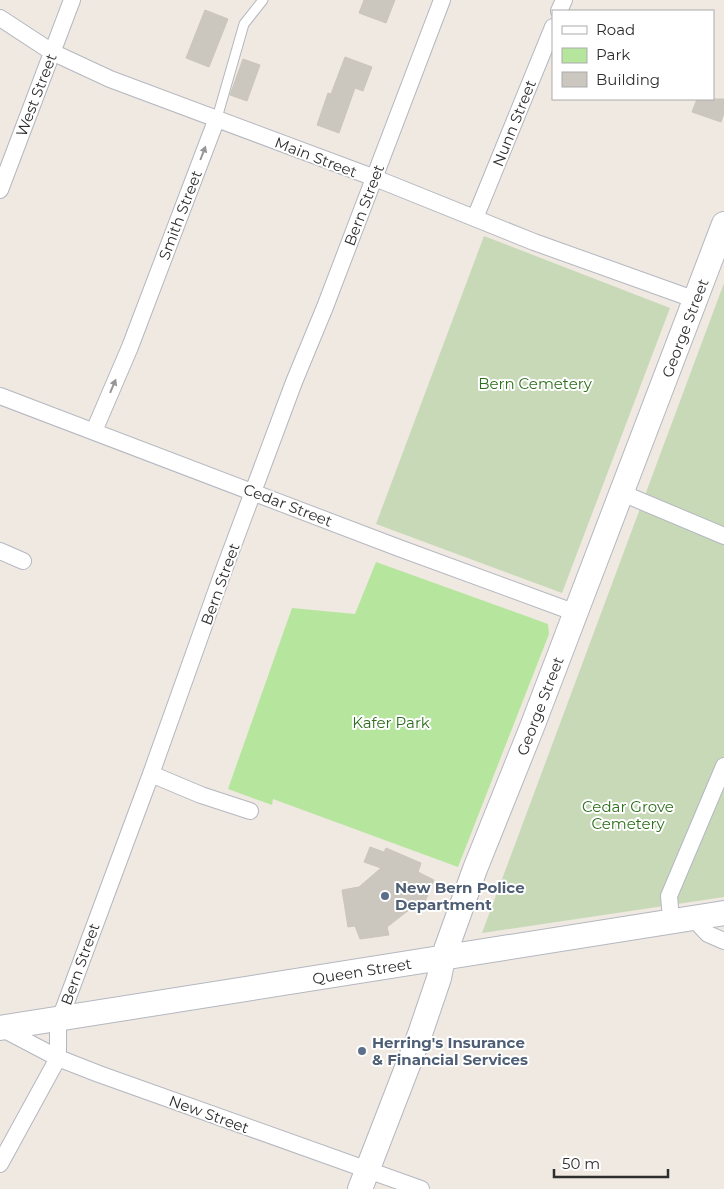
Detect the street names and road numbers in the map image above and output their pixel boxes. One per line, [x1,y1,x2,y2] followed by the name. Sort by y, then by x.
[11,51,61,139] street label: West Street
[488,77,540,169] street label: Nunn Street
[272,133,360,181] street label: Main Street
[340,162,388,248] street label: Bern Street
[154,167,206,263] street label: Smith Street
[657,276,713,380] street label: George Street
[241,479,335,531] street label: Cedar Street
[196,540,244,628] street label: Bern Street
[512,654,568,758] street label: George Street
[56,920,104,1008] street label: Bern Street
[311,954,413,988] street label: Queen Street
[166,1091,252,1137] street label: New Street

